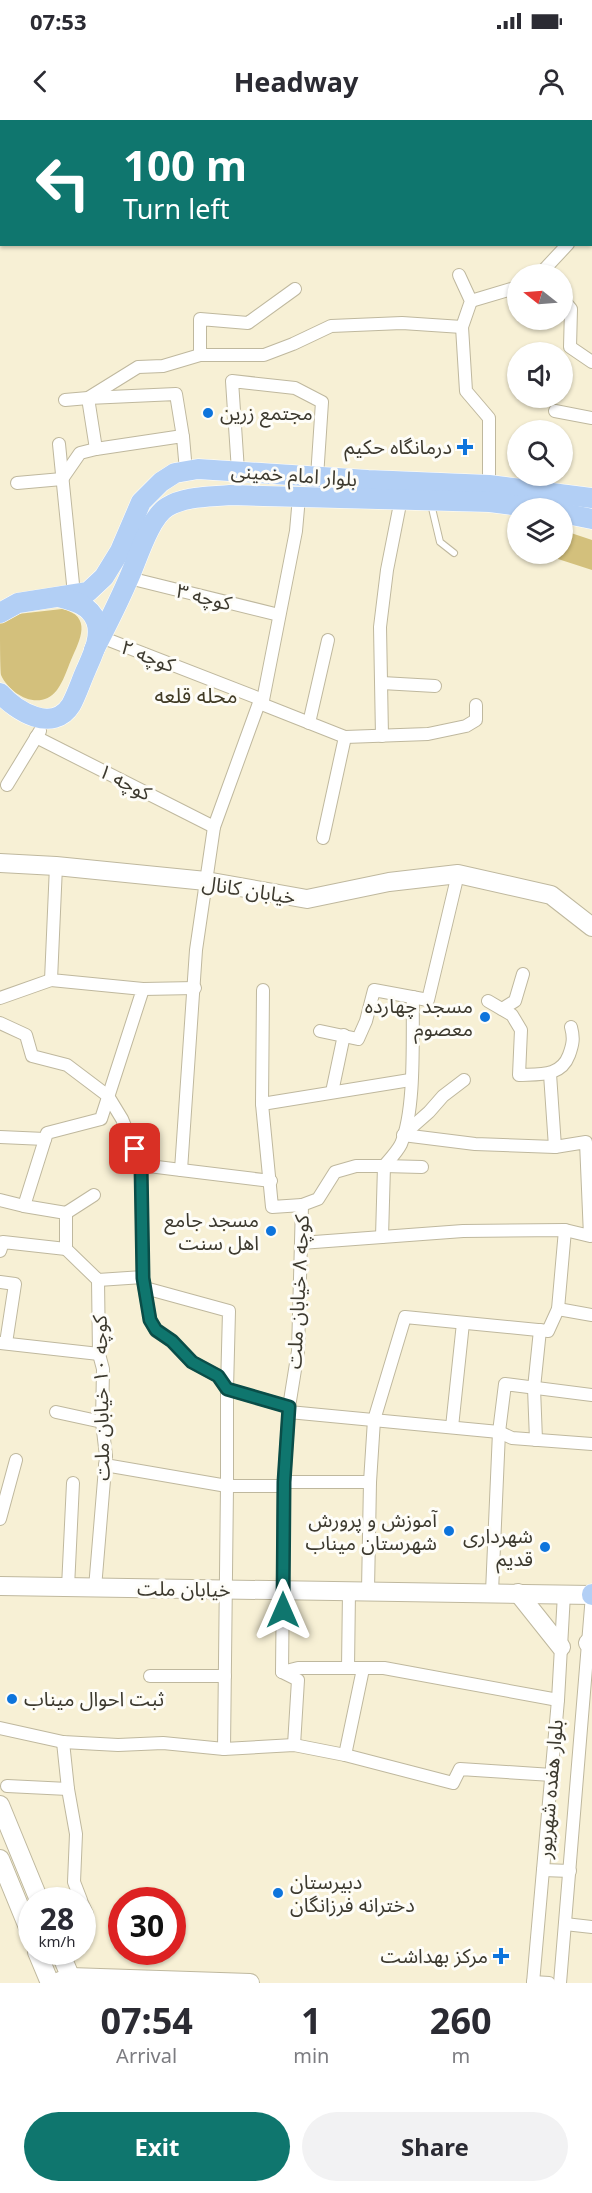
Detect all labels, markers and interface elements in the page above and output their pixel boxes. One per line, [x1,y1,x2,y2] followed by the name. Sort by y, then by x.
[30,6,87,36] text: 07:53
[234,63,358,100] text: Headway
[24,65,57,98] icon: back
[535,65,568,98] icon: person
[123,136,247,193] text: 100 m
[24,144,102,222] icon: left
[123,190,229,227] text: Turn left
[507,264,573,330] north arrow
[507,264,573,564] map controls
[507,342,573,408] button: sound
[220,399,313,428] place label: مجتمع زرین
[201,406,215,420] marker: مجتمع زرین
[507,420,573,486] button: search
[344,433,452,462] place label: درمانگاه حکیم
[456,438,474,456] marker: درمانگاه حکیم
[230,457,358,494] street label: بلوار امام خمینی
[507,498,573,564] button: layers
[174,577,235,617] street label: کوچه ۳
[117,633,180,678] street label: کوچه ۲
[154,681,238,709] district label: محله قلعه
[94,757,157,807] street label: کوچه ۱
[200,869,298,910] street label: خیابان کانال
[365,992,473,1044] place label: مسجد چهارده معصوم
[478,1010,492,1024] marker: مسجد چهارده معصوم
[109,1123,160,1174] pin
[118,1132,151,1165] icon: arrive
[164,1206,259,1256] place label: مسجد جامع اهل سنت
[280,1213,315,1370] street label: کوچه ۸ خیابان ملت
[264,1224,278,1238] marker: مسجد جامع اهل سنت
[86,1314,116,1481] street label: کوچه ۱۰ خیابان ملت
[306,1506,438,1556] place label: آموزش و پرورش شهرستان میناب
[463,1522,533,1574] place label: شهرداری قدیم
[442,1524,456,1538] marker: آموزش و پرورش شهرستان میناب
[538,1540,552,1554] marker: شهرداری قدیم
[137,1574,231,1603] street label: خیابان ملت
[251,1578,315,1642] position arrow
[24,1685,164,1712] place label: ثبت احوال میناب
[5,1692,19,1706] marker: ثبت احوال میناب
[530,1718,569,1861] street label: بلوار هفده شهریور
[290,1868,415,1918] place label: دبیرستان دخترانه فرزانگان
[271,1886,285,1900] marker: دبیرستان دخترانه فرزانگان
[108,1887,186,1965] speed limit sign: 30
[40,1898,74,1939] text: 28
[39,1931,75,1951] text: km/h
[381,1942,488,1969] place label: مرکز بهداشت
[492,1947,510,1965] marker: مرکز بهداشت
[100,1996,193,2045] text: 07:54
[301,1996,322,2045] text: 1
[430,1996,492,2045] text: 260
[116,2042,177,2069] text: Arrival
[293,2042,329,2069] text: min
[451,2042,470,2069] text: m
[24,2112,290,2181] button: Exit
[302,2112,568,2181] button: Share

